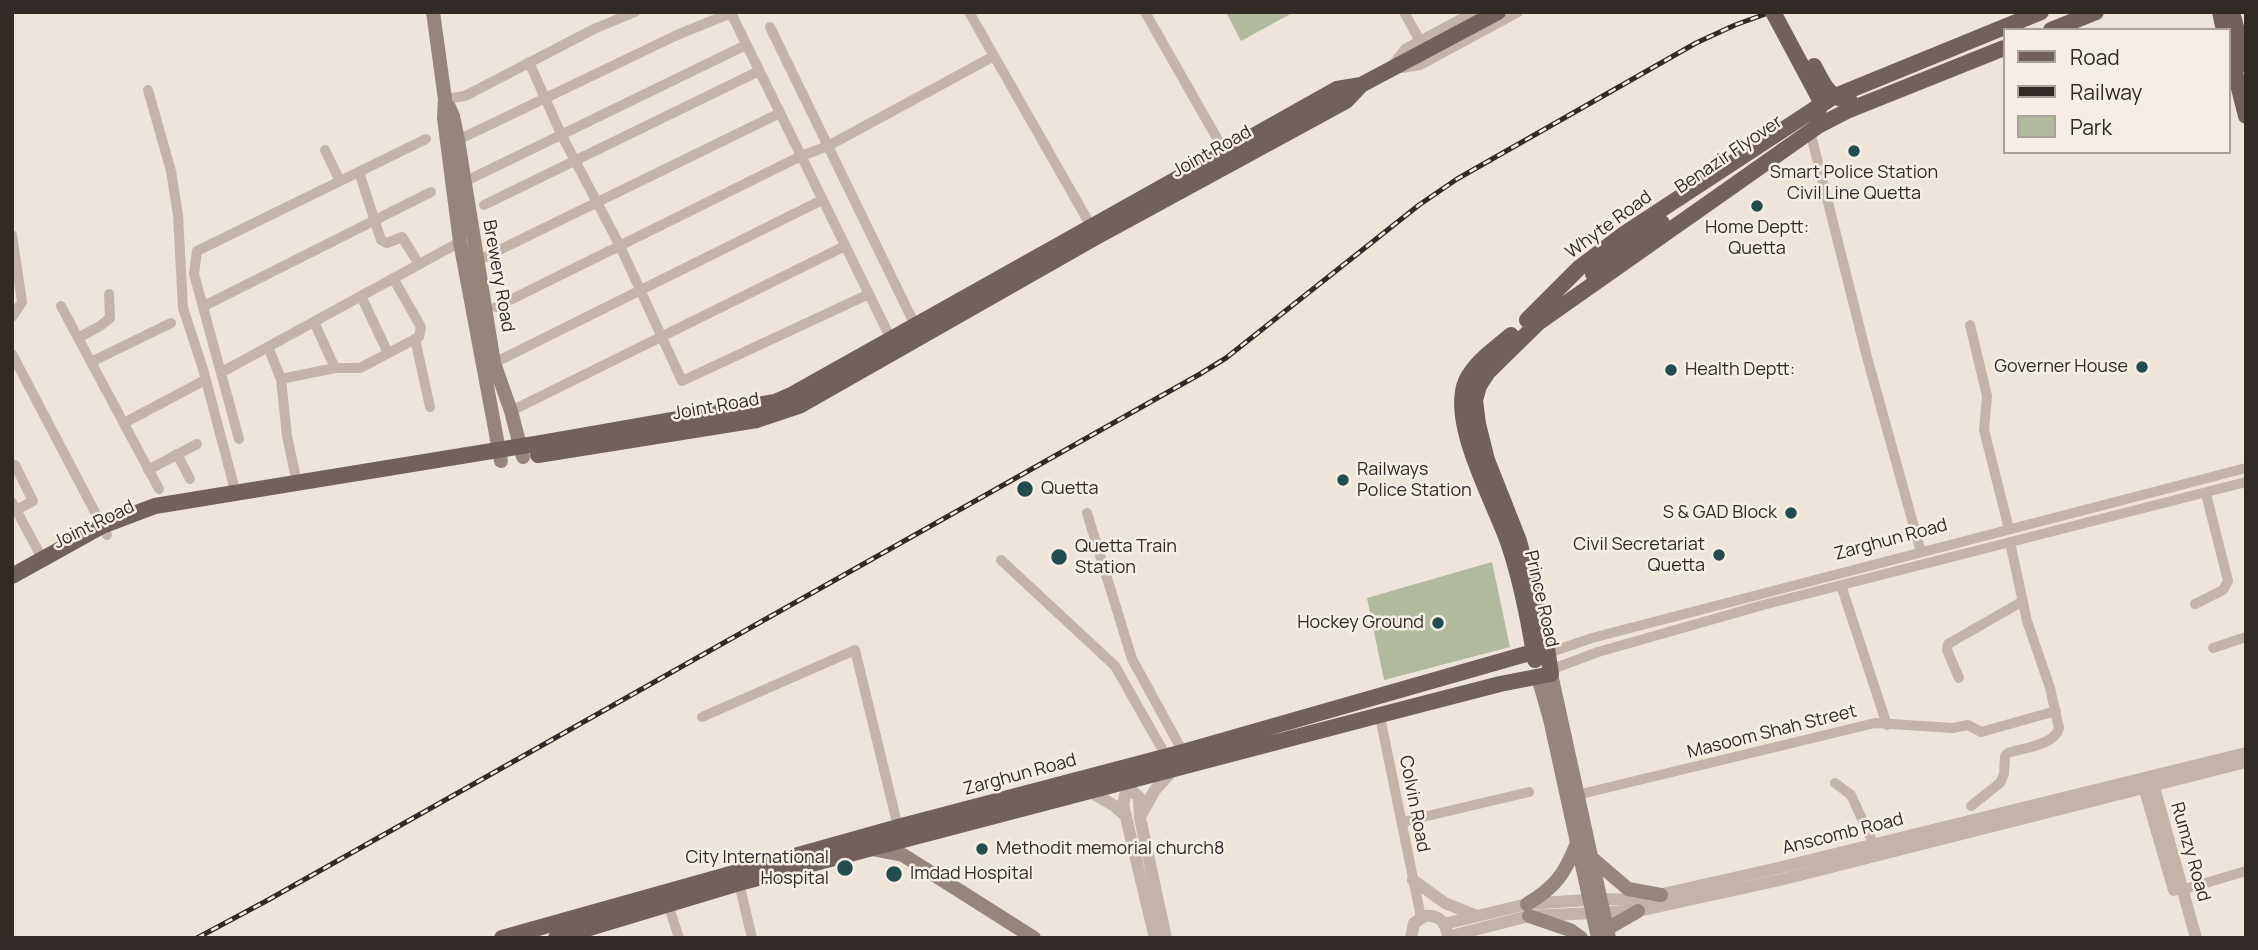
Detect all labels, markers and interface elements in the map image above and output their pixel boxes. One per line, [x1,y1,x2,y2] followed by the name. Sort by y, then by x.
[2002,28,2230,154] legend
[2070,43,2120,71] text: Road
[2070,78,2142,106] text: Railway
[1671,111,1787,199] street label: Benazir Flyover
[2070,113,2112,141] text: Park
[1169,121,1255,183] street label: Joint Road
[1846,143,1862,159] marker: Smart Police Station Civil Line Quetta
[1770,162,1938,204] place label: Smart Police Station Civil Line Quetta
[1562,186,1656,264] street label: Whyte Road
[1749,198,1765,214] marker: Home Deptt: Quetta
[1705,217,1809,260] place label: Home Deptt: Quetta
[478,218,518,334] street label: Brewery Road
[1994,356,2128,378] place label: Governer House
[1685,359,1795,381] place label: Health Deptt:
[2134,359,2150,375] marker: Governer House
[1663,362,1679,378] marker: Health Deptt:
[671,389,761,425] street label: Joint Road
[1357,459,1472,502] place label: Railways Police Station
[1335,472,1351,488] marker: Railways Police Station
[1041,478,1099,500] place label: Quetta
[1015,479,1035,499] marker: Quetta
[50,496,138,554] street label: Joint Road
[1663,502,1777,524] place label: S & GAD Block
[1783,505,1799,521] marker: S & GAD Block
[1832,515,1950,565] street label: Zarghun Road
[1573,534,1705,576] place label: Civil Secretariat Quetta
[1075,536,1177,578] place label: Quetta Train Station
[1049,547,1069,567] marker: Quetta Train Station
[1711,547,1727,563] marker: Civil Secretariat Quetta
[1519,549,1563,649] street label: Prince Road
[1297,612,1424,634] place label: Hockey Ground
[1430,615,1446,631] marker: Hockey Ground
[1685,701,1859,763] street label: Masoom Shah Street
[961,750,1079,800] street label: Zarghun Road
[1394,754,1434,854] street label: Colvin Road
[2166,800,2214,904] street label: Rumzy Road
[1780,809,1906,859] street label: Anscomb Road
[996,838,1224,860] place label: Methodit memorial church8
[974,841,990,857] marker: Methodit memorial church8
[685,847,829,890] place label: City International Hospital
[835,858,855,878] marker: City International Hospital
[910,863,1033,885] place label: Imdad Hospital
[884,864,904,884] marker: Imdad Hospital

